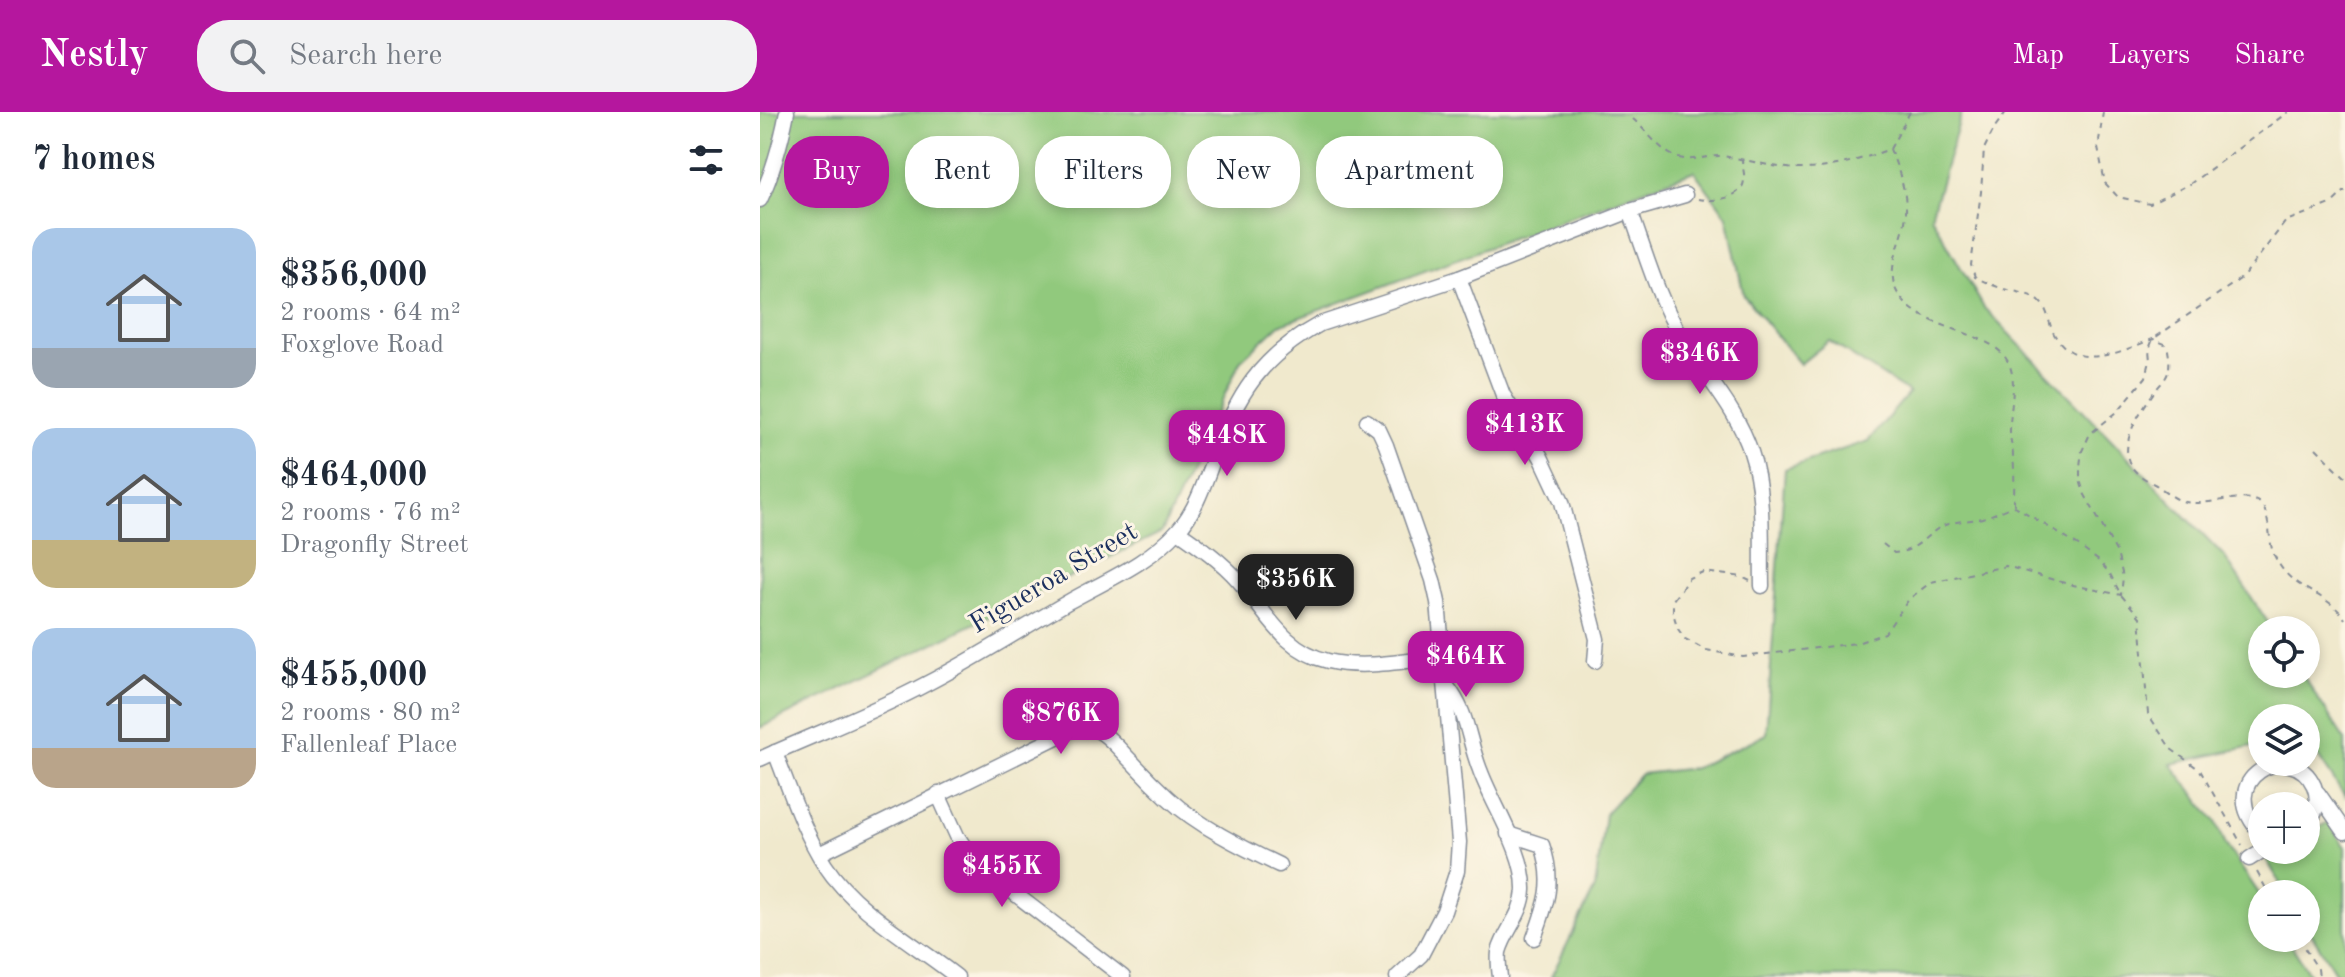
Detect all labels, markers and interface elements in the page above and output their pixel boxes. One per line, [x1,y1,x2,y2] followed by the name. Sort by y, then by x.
[197,20,757,92] search box
[225,34,269,78] icon: search
[40,37,149,75] text: Nestly
[289,41,442,71] text: Search here
[2012,42,2064,70] text: Map
[2108,42,2190,70] text: Layers
[2234,42,2305,70] text: Share
[784,136,889,208] chip: Buy
[905,136,1019,208] chip: Rent
[1035,136,1171,208] chip: Filters
[1187,136,1300,208] chip: New
[1316,136,1503,208] chip: Apartment
[684,138,728,182] icon: filters
[32,143,155,177] text: 7 homes
[280,259,428,293] text: $356,000
[96,260,192,356] icon: home
[280,300,461,326] text: 2 rooms · 64 m²
[1644,328,1756,396] pin: $346K
[280,332,444,358] text: Foxglove Road
[1660,341,1740,367] text: $346K
[1469,399,1581,467] pin: $413K
[1171,410,1283,478] pin: $448K
[1485,412,1565,438] text: $413K
[1187,423,1267,449] text: $448K
[280,459,428,493] text: $464,000
[96,460,192,556] icon: home
[280,500,461,526] text: 2 rooms · 76 m²
[965,518,1143,640] street label: Figueroa Street
[280,532,469,558] text: Dragonfly Street
[1240,554,1352,622] pin: $356K
[1256,567,1336,593] text: $356K
[2248,616,2320,952] map controls
[2248,616,2320,688] button: locate
[1410,631,1522,699] pin: $464K
[1426,644,1506,670] text: $464K
[280,659,428,693] text: $455,000
[96,660,192,756] icon: home
[1005,688,1117,756] pin: $876K
[280,700,461,726] text: 2 rooms · 80 m²
[1021,701,1101,727] text: $876K
[2248,704,2320,776] button: layers
[280,732,457,758] text: Fallenleaf Place
[2248,792,2320,864] button: +
[946,841,1058,909] pin: $455K
[962,854,1042,880] text: $455K
[2248,880,2320,952] button: −

